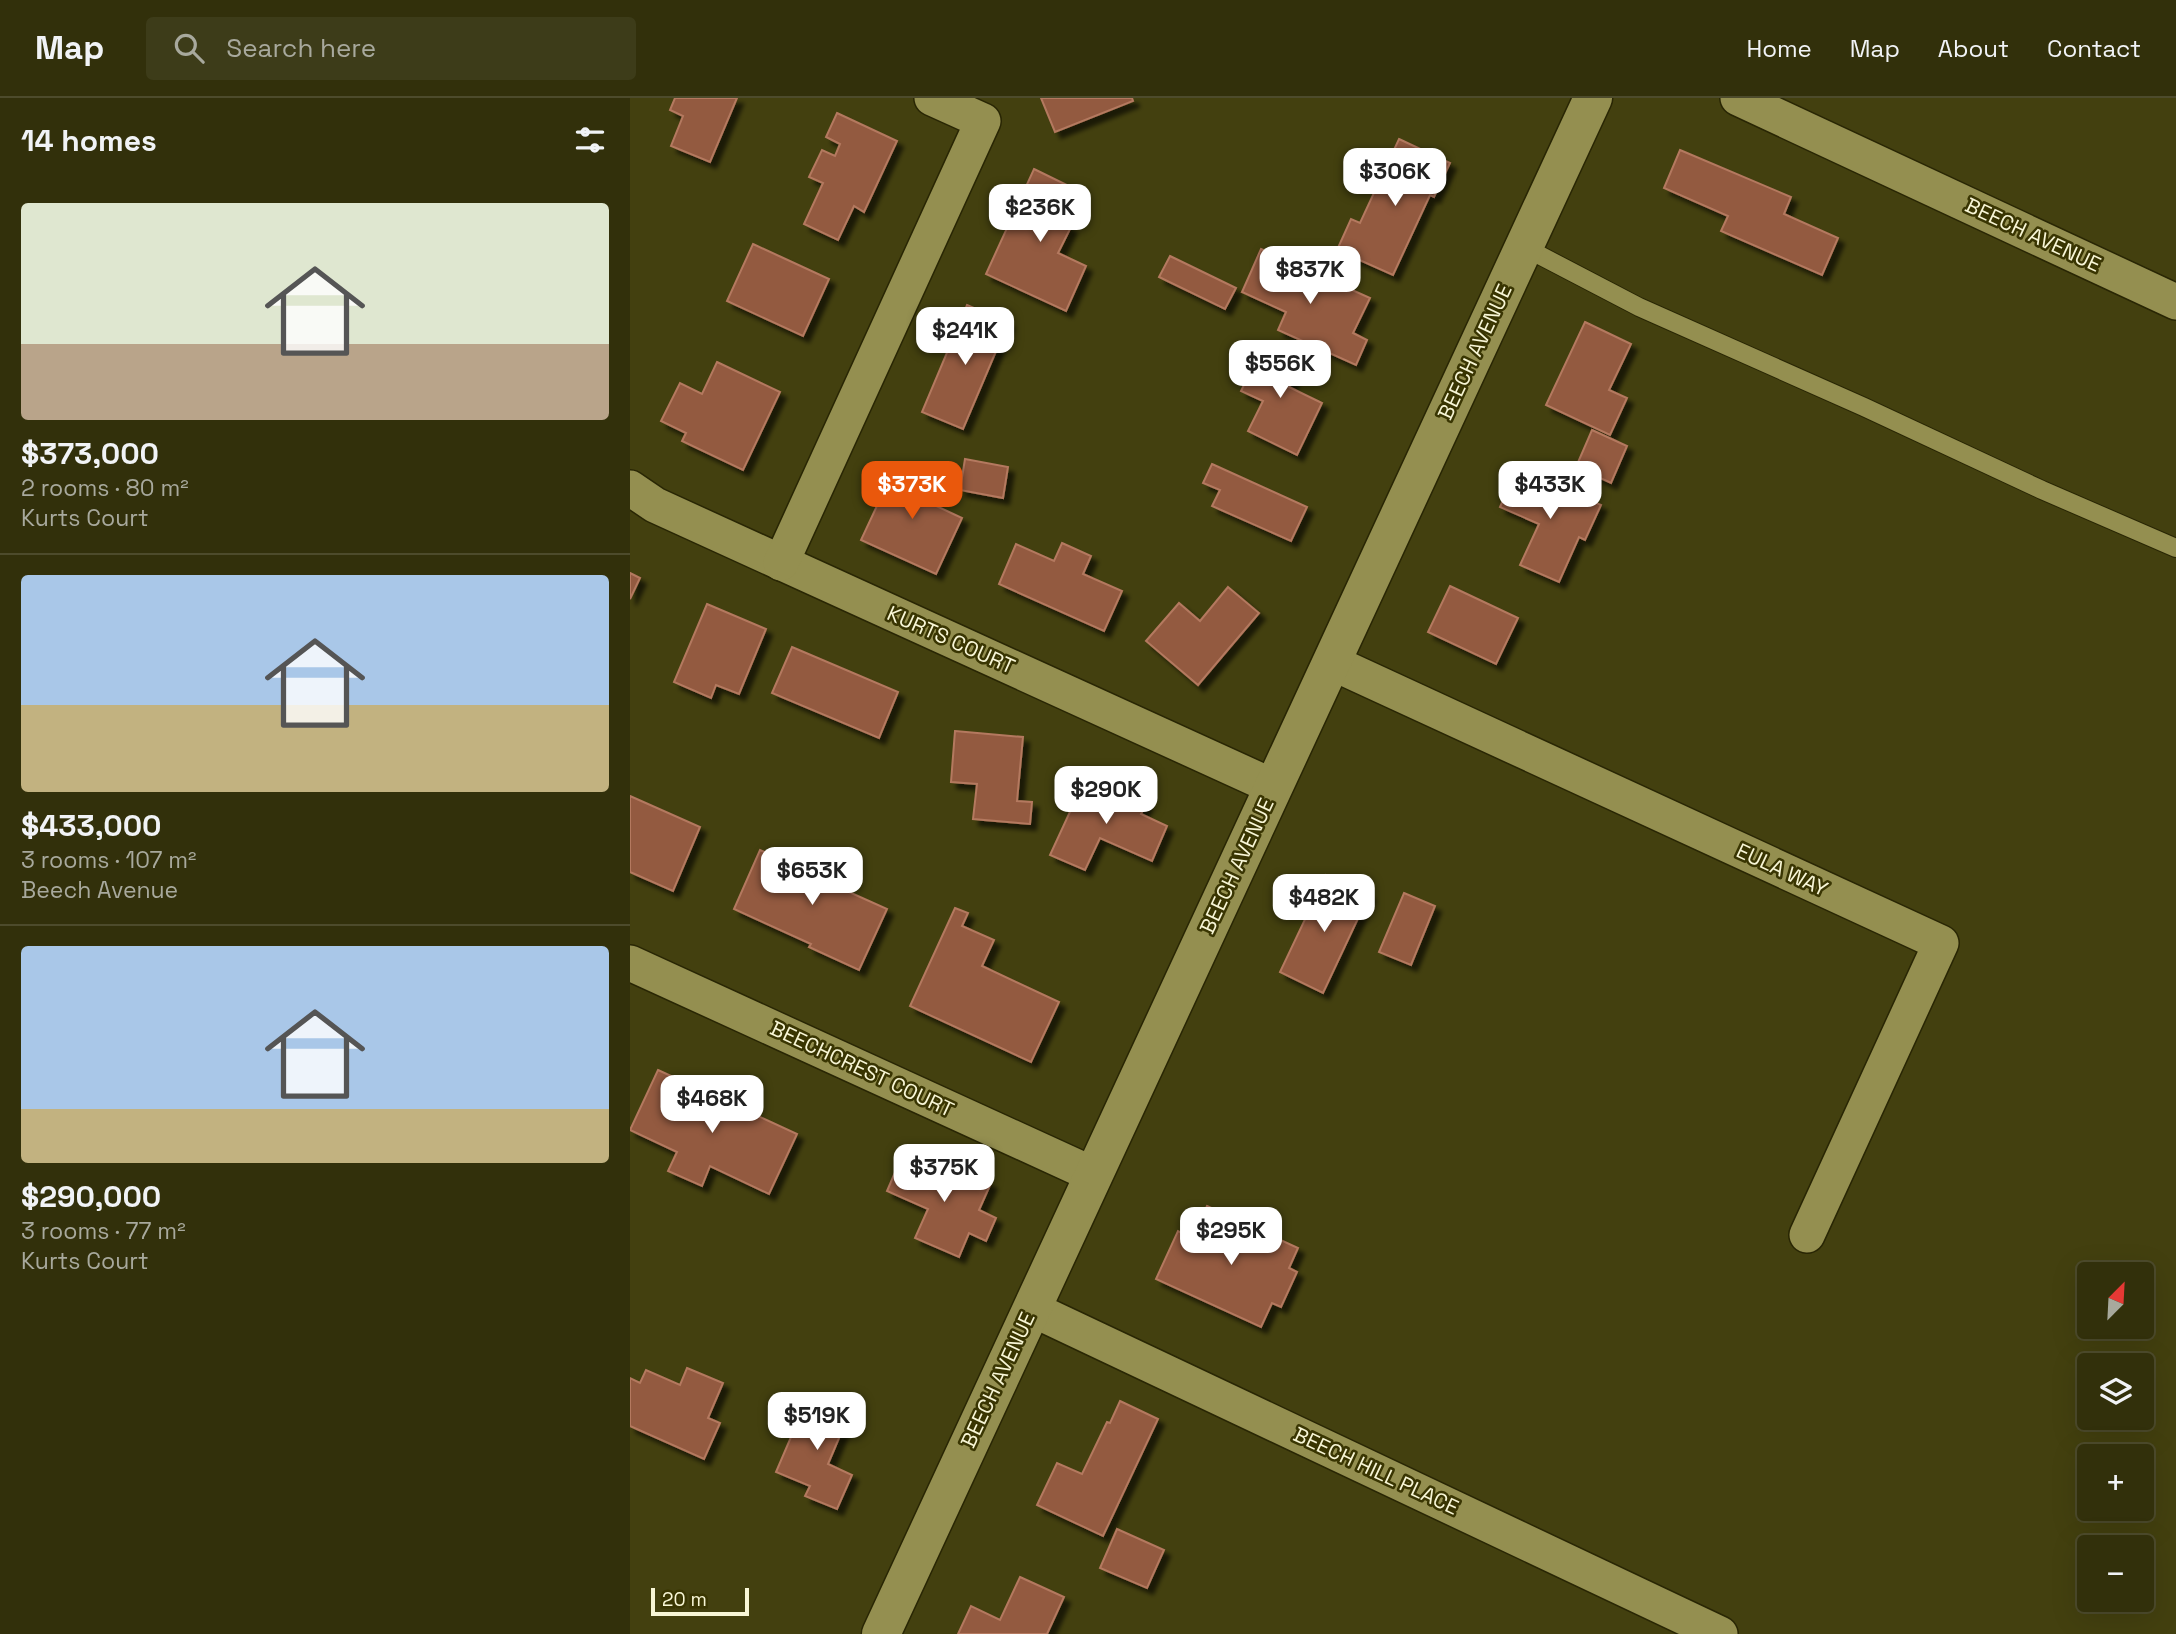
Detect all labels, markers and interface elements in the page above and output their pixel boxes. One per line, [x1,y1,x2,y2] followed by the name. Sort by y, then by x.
[146,17,636,80] search box
[35,27,104,69] text: Map
[170,29,208,67] icon: search
[226,31,376,65] text: Search here
[1746,33,1812,64] text: Home
[1850,33,1900,64] text: Map
[1938,33,2009,64] text: About
[2047,33,2141,64] text: Contact
[21,121,157,160] text: 14 homes
[571,121,609,159] icon: filters
[1346,148,1444,208] pin: $306K
[1359,156,1431,186] text: $306K
[991,184,1089,244] pin: $236K
[1961,191,2105,278] street label: BEECH AVENUE
[1005,192,1075,222] text: $236K
[1261,246,1359,306] pin: $837K
[252,248,378,374] icon: home
[1276,254,1344,284] text: $837K
[1431,280,1518,424] street label: BEECH AVENUE
[916,308,1014,367] pin: $241K
[932,315,998,345] text: $241K
[1231,341,1329,400] pin: $556K
[1245,348,1315,378] text: $556K
[21,434,159,473] text: $373,000
[863,462,961,521] pin: $373K
[1501,462,1599,521] pin: $433K
[877,469,947,499] text: $373K
[1515,469,1585,499] text: $433K
[21,473,189,503] text: 2 rooms · 80 m²
[21,503,148,533] text: Kurts Court
[883,599,1019,680] street label: KURTS COURT
[252,620,378,746] icon: home
[1057,766,1155,826] pin: $290K
[1070,774,1142,804] text: $290K
[1193,794,1280,938] street label: BEECH AVENUE
[21,806,162,845] text: $433,000
[1732,837,1832,903] street label: EULA WAY
[21,845,197,875] text: 3 rooms · 107 m²
[763,848,861,907] pin: $653K
[777,855,847,885] text: $653K
[1275,874,1373,934] pin: $482K
[21,875,178,905] text: Beech Avenue
[1289,882,1359,912] text: $482K
[252,991,378,1117] icon: home
[766,1014,958,1123] street label: BEECHCREST COURT
[663,1076,761,1135] pin: $468K
[677,1083,747,1113] text: $468K
[895,1144,993,1204] pin: $375K
[910,1152,978,1182] text: $375K
[21,1177,161,1216] text: $290,000
[1182,1208,1280,1267] pin: $295K
[1196,1215,1266,1245] text: $295K
[21,1216,186,1246] text: 3 rooms · 77 m²
[21,1246,148,1276] text: Kurts Court
[2077,1262,2154,1339] north arrow
[2077,1262,2154,1612] map controls
[954,1308,1041,1452] street label: BEECH AVENUE
[2077,1353,2154,1430] button: layers
[768,1392,866,1452] pin: $519K
[784,1400,850,1430] text: $519K
[1289,1420,1463,1521] street label: BEECH HILL PLACE
[2077,1444,2154,1521] button: +
[2077,1535,2154,1612] button: −
[651,1585,749,1617] scale bar
[662,1587,707,1612] text: 20 m

